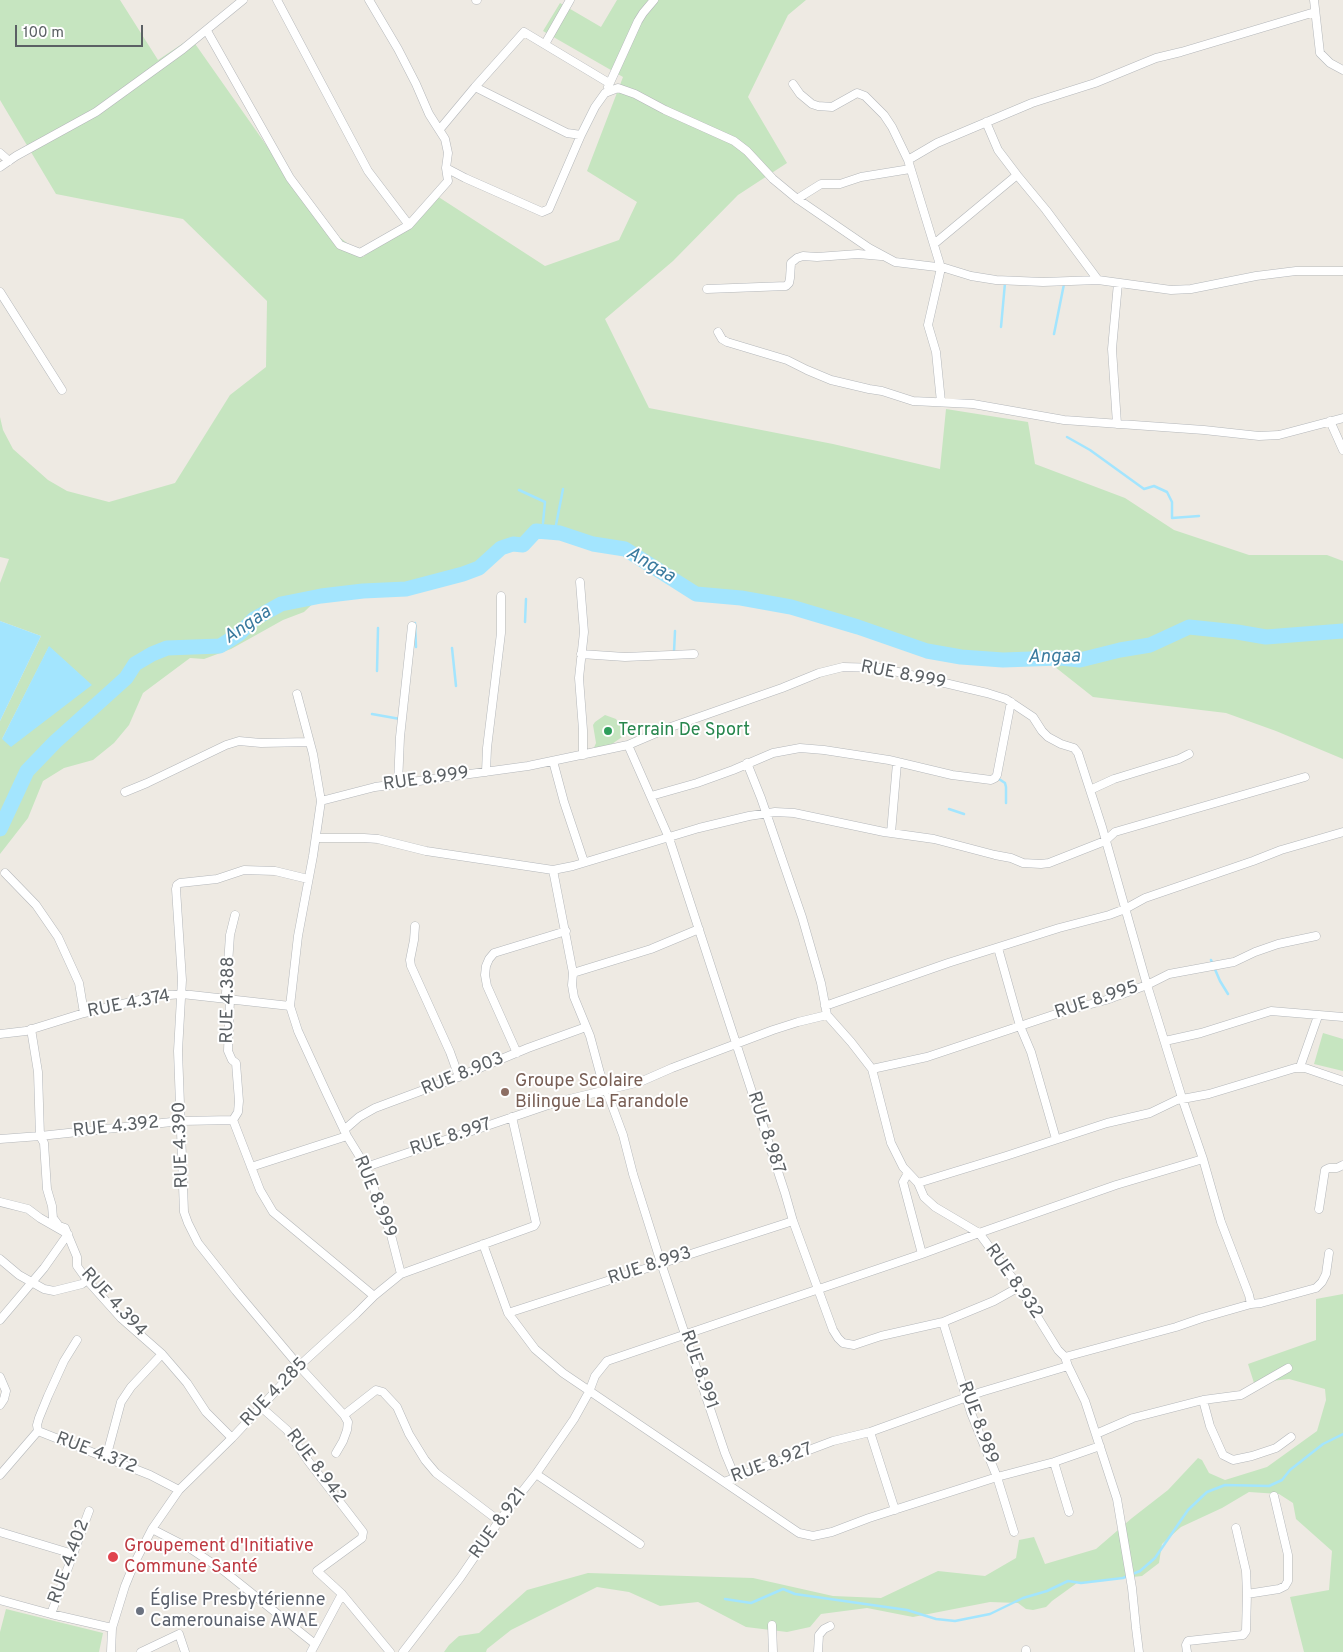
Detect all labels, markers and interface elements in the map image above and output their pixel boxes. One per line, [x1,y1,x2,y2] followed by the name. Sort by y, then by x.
[18,15,145,47] scale bar
[23,24,64,43] text: 100 m
[621,543,679,589] water label: Angaa
[220,602,276,650] water label: Angaa
[1027,646,1081,670] water label: Angaa
[859,657,947,695] street label: RUE 8.999
[618,720,750,742] place label: Terrain De Sport
[602,725,614,737] marker: Terrain De Sport
[382,763,470,797] street label: RUE 8.999
[217,956,241,1044] street label: RUE 4.388
[1052,977,1142,1025] street label: RUE 8.995
[86,986,172,1024] street label: RUE 4.374
[419,1049,507,1101] street label: RUE 8.903
[515,1071,689,1114] place label: Groupe Scolaire Bilingue La Farandole
[499,1086,511,1098] marker: Groupe Scolaire Bilingue La Farandole
[742,1089,788,1177] street label: RUE 8.987
[170,1101,194,1189] street label: RUE 4.390
[72,1113,160,1143] street label: RUE 4.392
[407,1115,495,1161] street label: RUE 8.997
[348,1153,400,1241] street label: RUE 8.999
[979,1240,1047,1324] street label: RUE 8.932
[606,1243,694,1291] street label: RUE 8.993
[76,1264,150,1342] street label: RUE 4.394
[674,1328,722,1412] street label: RUE 8.991
[237,1354,313,1432] street label: RUE 4.285
[952,1379,1002,1467] street label: RUE 8.989
[280,1426,350,1508] street label: RUE 8.942
[52,1429,140,1479] street label: RUE 4.372
[728,1439,816,1489] street label: RUE 8.927
[466,1484,532,1564] street label: RUE 8.921
[45,1517,95,1607] street label: RUE 4.402
[124,1536,314,1578] place label: Groupement d'Initiative Commune Santé
[106,1550,120,1564] marker: Groupement d'Initiative Commune Santé
[150,1590,325,1632] place label: Église Presbytérienne Camerounaise AWAE
[134,1605,146,1617] marker: Église Presbytérienne Camerounaise AWAE

